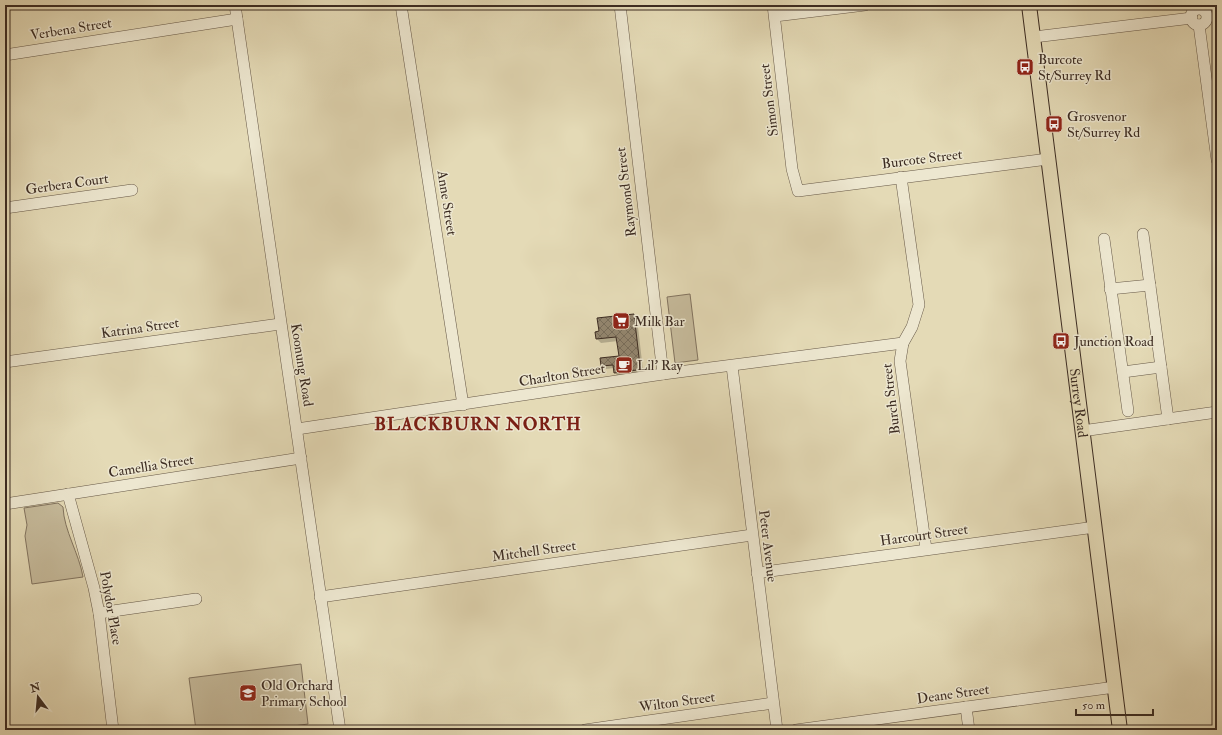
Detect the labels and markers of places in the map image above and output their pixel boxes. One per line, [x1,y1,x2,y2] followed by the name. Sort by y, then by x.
[1038,51,1111,85] place label: Burcote St/Surrey Rd
[1015,57,1035,77] bus stop icon: Burcote St/Surrey Rd
[1067,108,1140,142] place label: Grosvenor St/Surrey Rd
[1044,114,1064,134] bus stop icon: Grosvenor St/Surrey Rd
[611,311,631,331] supermarket icon: Milk Bar
[634,313,685,330] place label: Milk Bar
[1051,331,1071,351] bus stop icon: Junction Road
[1073,333,1154,350] place label: Junction Road
[614,355,634,375] cafe icon: Lil' Ray
[637,357,684,375] place label: Lil' Ray
[261,677,347,711] place label: Old Orchard Primary School
[238,683,258,703] school or university icon: Old Orchard Primary School

